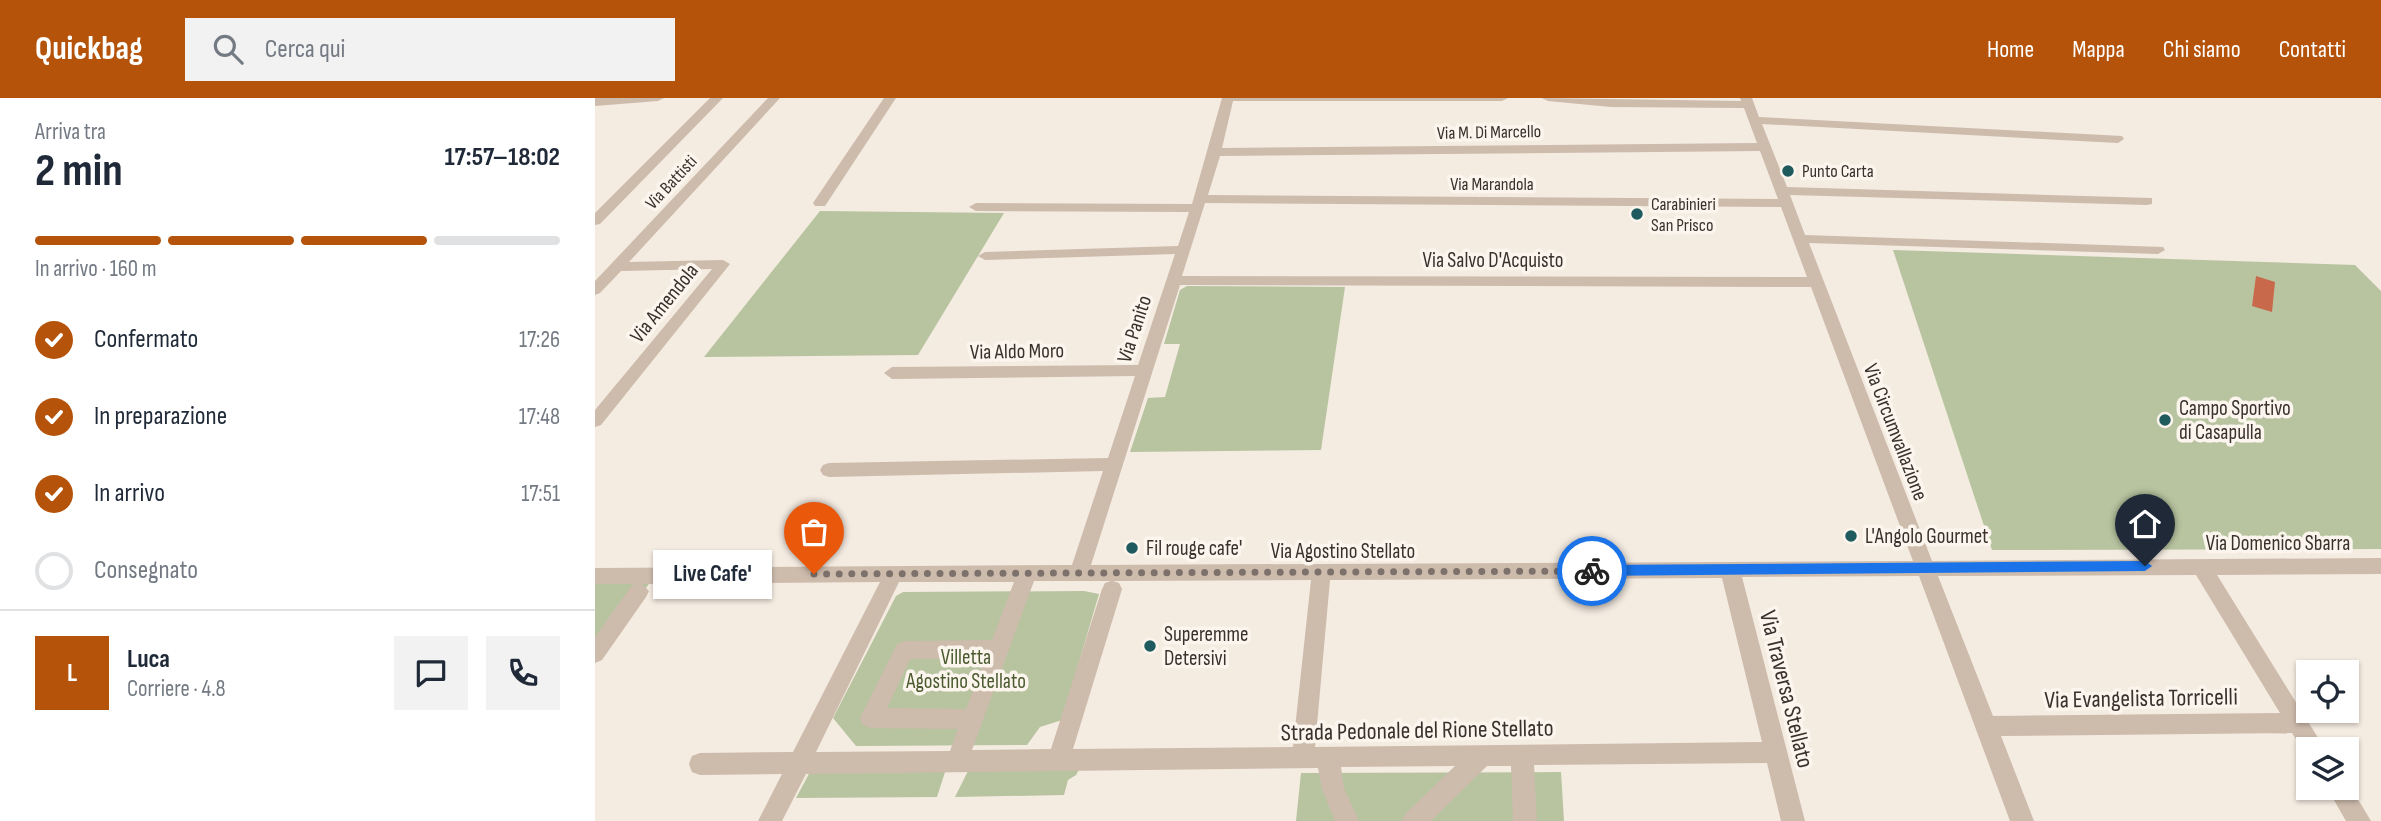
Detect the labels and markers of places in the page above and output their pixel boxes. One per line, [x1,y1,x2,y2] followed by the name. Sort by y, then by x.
[1802,161,1874,182] place label: Punto Carta
[1780,163,1796,179] marker: Punto Carta
[1651,194,1716,236] place label: Carabinieri San Prisco
[1629,206,1645,222] marker: Carabinieri San Prisco
[2179,396,2291,445] place label: Campo Sportivo di Casapulla
[2157,412,2173,428] marker: Campo Sportivo di Casapulla
[2115,494,2175,566] pin
[784,502,844,574] pin
[1865,524,1989,549] place label: L'Angolo Gourmet
[1843,528,1859,544] marker: L'Angolo Gourmet
[1146,536,1242,561] place label: Fil rouge cafe'
[1124,540,1140,556] marker: Fil rouge cafe'
[653,550,772,598] callout: Live Cafe'
[1164,622,1248,671] place label: Superemme Detersivi
[1142,638,1158,654] marker: Superemme Detersivi

